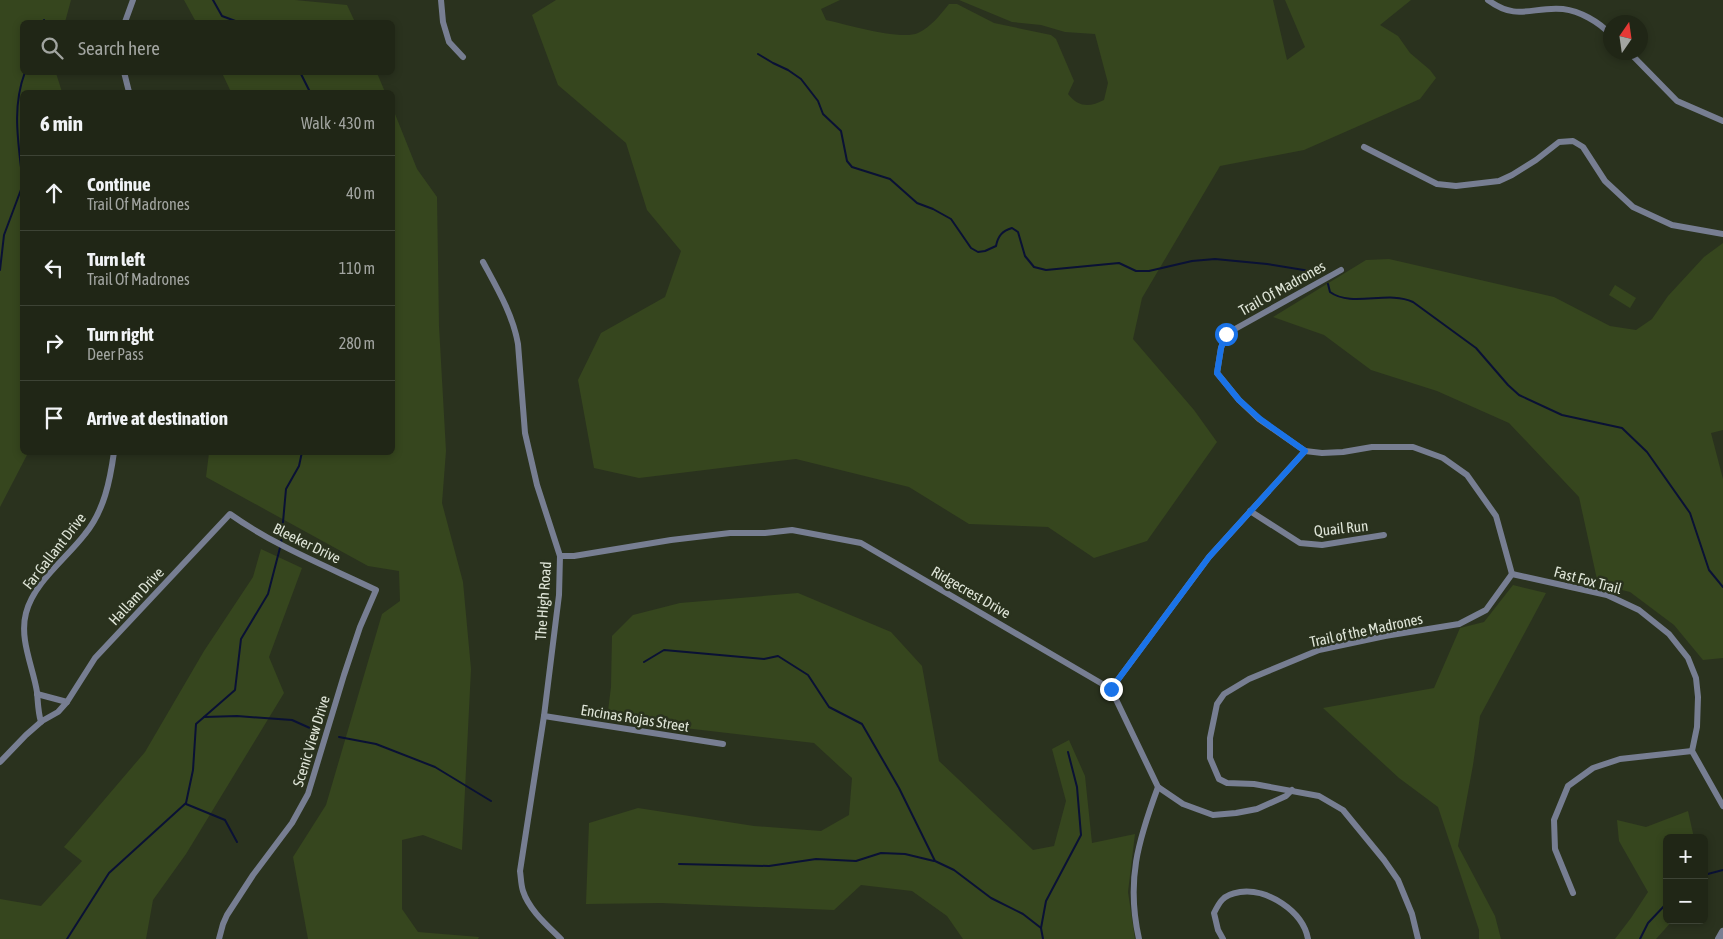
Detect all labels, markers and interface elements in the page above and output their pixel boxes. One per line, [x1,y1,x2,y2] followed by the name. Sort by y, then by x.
[1603,15,1648,60] north arrow
[20,20,395,75] search box
[38,34,66,62] icon: search
[78,37,160,59] text: Search here
[40,111,83,135] text: 6 min
[301,114,375,132] text: Walk · 430 m
[87,173,151,195] text: Continue
[40,179,68,207] icon: ahead
[346,184,375,202] text: 40 m
[87,195,190,213] text: Trail Of Madrones
[87,248,145,270] text: Turn left
[40,254,68,282] icon: left
[1236,257,1328,319] street label: Trail Of Madrones
[339,259,375,277] text: 110 m
[87,270,190,288] text: Trail Of Madrones
[87,323,154,345] text: Turn right
[1215,323,1238,346] route start
[40,329,68,357] icon: right
[339,334,375,352] text: 280 m
[87,345,144,363] text: Deer Pass
[40,404,68,432] icon: arrive
[87,407,228,429] text: Arrive at destination
[19,509,89,592] street label: Far Gallant Drive
[1313,517,1369,539] street label: Quail Run
[270,519,344,567] street label: Bleeker Drive
[532,561,554,641] street label: The High Road
[928,563,1014,622] street label: Ridgecrest Drive
[1552,563,1624,597] street label: Fast Fox Trail
[105,564,167,628] street label: Hallam Drive
[1308,610,1424,650] street label: Trail of the Madrones
[1100,678,1123,701] route end
[289,693,333,789] street label: Scenic View Drive
[580,701,690,735] street label: Encinas Rojas Street
[1663,834,1708,924] map controls
[1663,834,1708,879] button: +
[1663,879,1708,924] button: −

